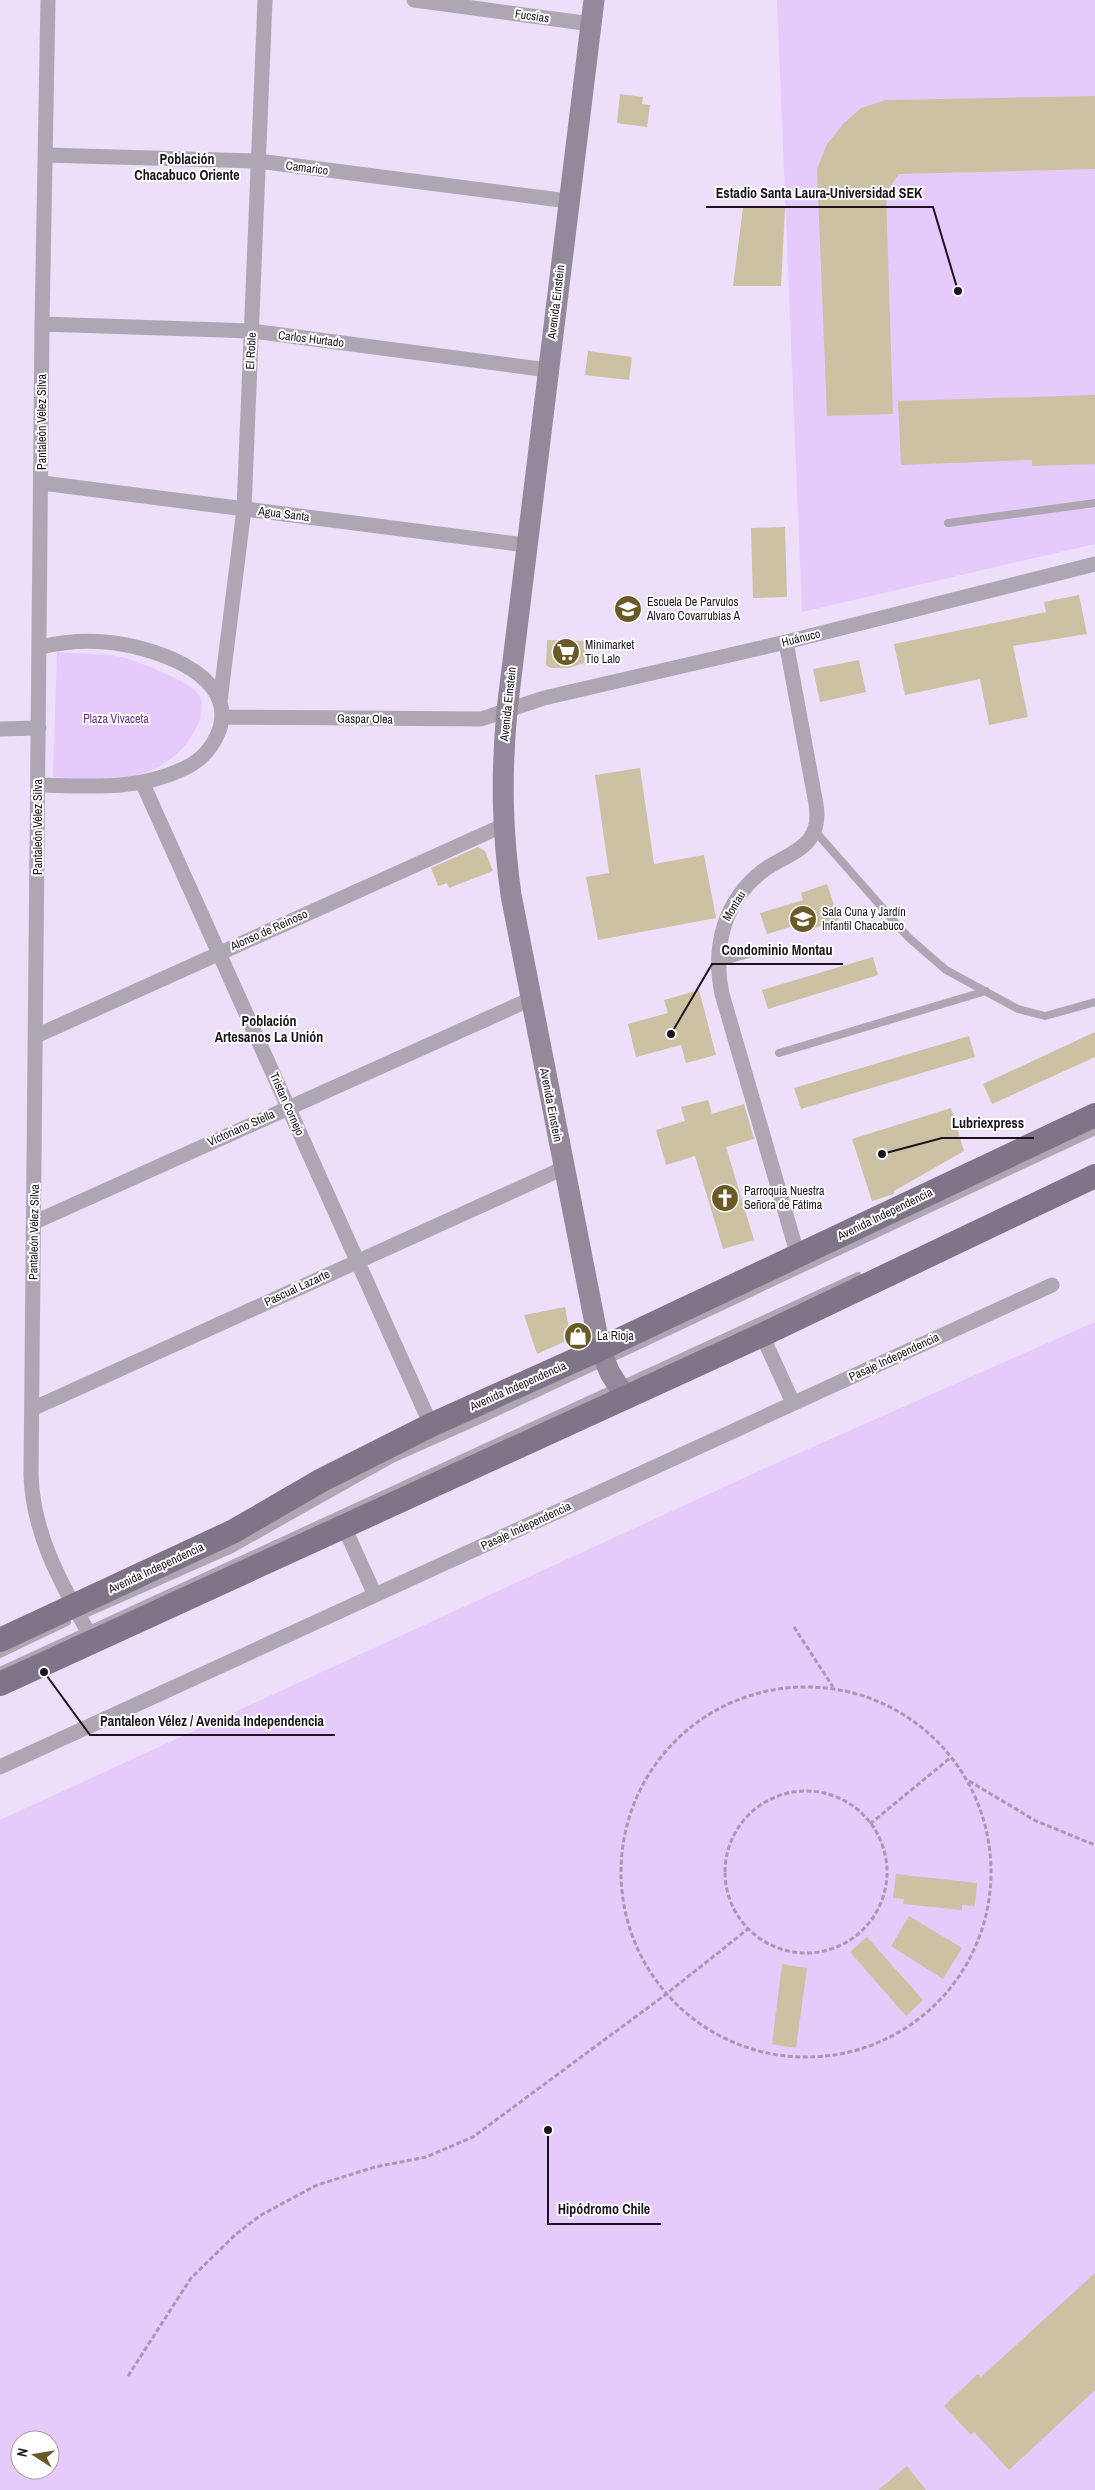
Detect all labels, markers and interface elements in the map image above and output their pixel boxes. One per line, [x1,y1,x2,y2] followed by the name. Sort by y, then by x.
[514,6,550,26] street label: Fucsias
[134,150,240,184] district label: Población Chacabuco Oriente
[285,157,329,179] street label: Camarico
[706,178,933,207] callout: Estadio Santa Laura-Universidad SEK
[716,184,923,202] text: Estadio Santa Laura-Universidad SEK
[543,264,568,341] street label: Avenida Einstein
[277,327,345,351] street label: Carlos Hurtado
[242,332,260,370] street label: El Roble
[34,374,50,470] street label: Pantaleón Vélez Silva
[257,503,311,525] street label: Agua Santa
[613,594,643,624] school or university icon: Escuela De Parvulos Alvaro Covarrubias A
[646,594,740,624] place label: Escuela De Parvulos Alvaro Covarrubias A
[780,625,822,651] street label: Huánuco
[551,637,581,667] supermarket icon: Minimarket Tio Lalo
[585,637,634,667] place label: Minimarket Tio Lalo
[496,666,520,743] street label: Avenida Einstein
[83,711,149,727] park label: Plaza Vivaceta
[337,711,394,727] street label: Gaspar Olea
[30,779,46,875] street label: Pantaleón Vélez Silva
[719,888,749,924] street label: Montau
[788,904,818,934] school or university icon: Sala Cuna y Jardín Infantil Chacabuco
[822,904,906,934] place label: Sala Cuna y Jardín Infantil Chacabuco
[227,906,310,955] street label: Alonso de Reinoso
[712,935,843,964] callout: Condominio Montau
[722,941,832,959] text: Condominio Montau
[215,1012,323,1046] district label: Población Artesanos La Unión
[536,1066,566,1143] street label: Avenida Einstein
[266,1070,308,1138] street label: Tristan Cornejo
[205,1106,278,1150] street label: Victoriano Stella
[942,1109,1034,1138] callout: Lubriexpress
[952,1114,1024,1132] text: Lubriexpress
[25,1183,43,1280] street label: Pantaleón Vélez Silva
[710,1183,740,1213] church icon: Parroquia Nuestra Señora de Fátima
[744,1183,825,1213] place label: Parroquia Nuestra Señora de Fátima
[834,1184,936,1244] street label: Avenida Independencia
[262,1266,332,1310] street label: Pascual Lazarte
[563,1321,593,1351] shop icon: La Rioja
[597,1328,634,1344] place label: La Rioja
[846,1329,942,1385] street label: Pasaje Independencia
[466,1357,569,1415] street label: Avenida Independencia
[478,1498,574,1554] street label: Pasaje Independencia
[105,1539,207,1598] street label: Avenida Independencia
[90,1706,335,1735] callout: Pantaleon Vélez / Avenida Independencia
[100,1712,324,1730] text: Pantaleon Vélez / Avenida Independencia
[548,2195,661,2224] callout: Hipódromo Chile
[558,2200,650,2218] text: Hipódromo Chile
[10,2430,60,2480] north arrow
[13,2446,32,2458] text: N

